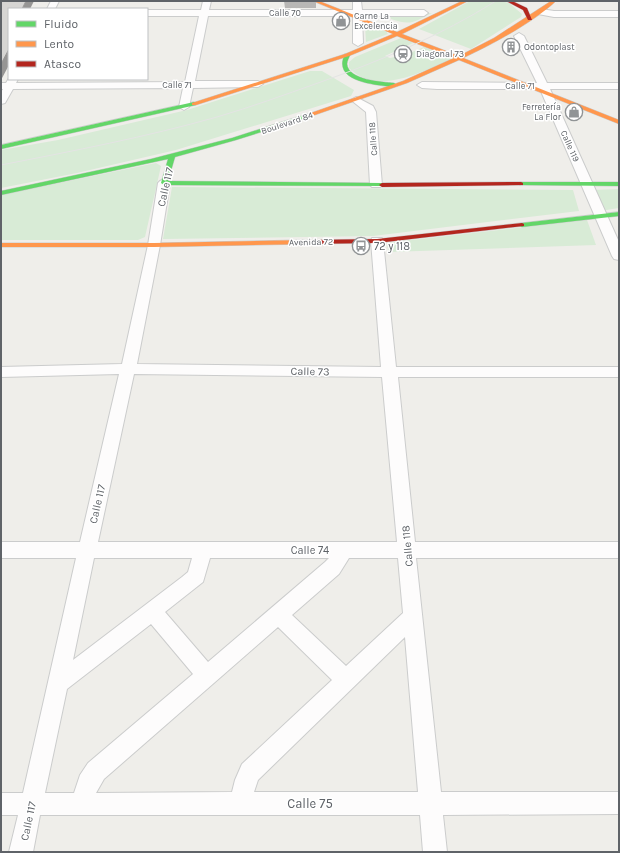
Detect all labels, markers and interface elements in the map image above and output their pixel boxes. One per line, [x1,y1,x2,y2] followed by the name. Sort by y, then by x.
[8,8,148,80] legend
[269,8,301,18] street label: Calle 70
[331,11,351,31] shop icon: Carne La Excelencia
[354,11,398,31] place label: Carne La Excelencia
[44,17,78,31] text: Fluido
[44,37,74,51] text: Lento
[501,37,521,57] building icon: Odontoplast
[524,42,575,52] place label: Odontoplast
[393,44,413,64] station icon: Diagonal 73
[416,49,464,59] place label: Diagonal 73
[44,57,81,71] text: Atasco
[162,80,192,90] street label: Calle 71
[505,81,535,91] street label: Calle 71
[522,102,562,122] place label: Ferretería La Flor
[564,102,584,122] shop icon: Ferretería La Flor
[260,110,314,136] street label: Boulevard 84
[367,121,379,156] street label: Calle 118
[559,129,581,163] street label: Calle 119
[155,166,176,208] street label: Calle 117
[351,236,371,256] bus stop icon: 72 y 118
[289,237,333,247] street label: Avenida 72
[374,240,410,253] place label: 72 y 118
[290,365,330,378] street label: Calle 73
[87,483,108,525] street label: Calle 117
[399,525,416,567] street label: Calle 118
[291,544,329,557] street label: Calle 74
[287,796,333,811] street label: Calle 75
[18,800,39,842] street label: Calle 117

